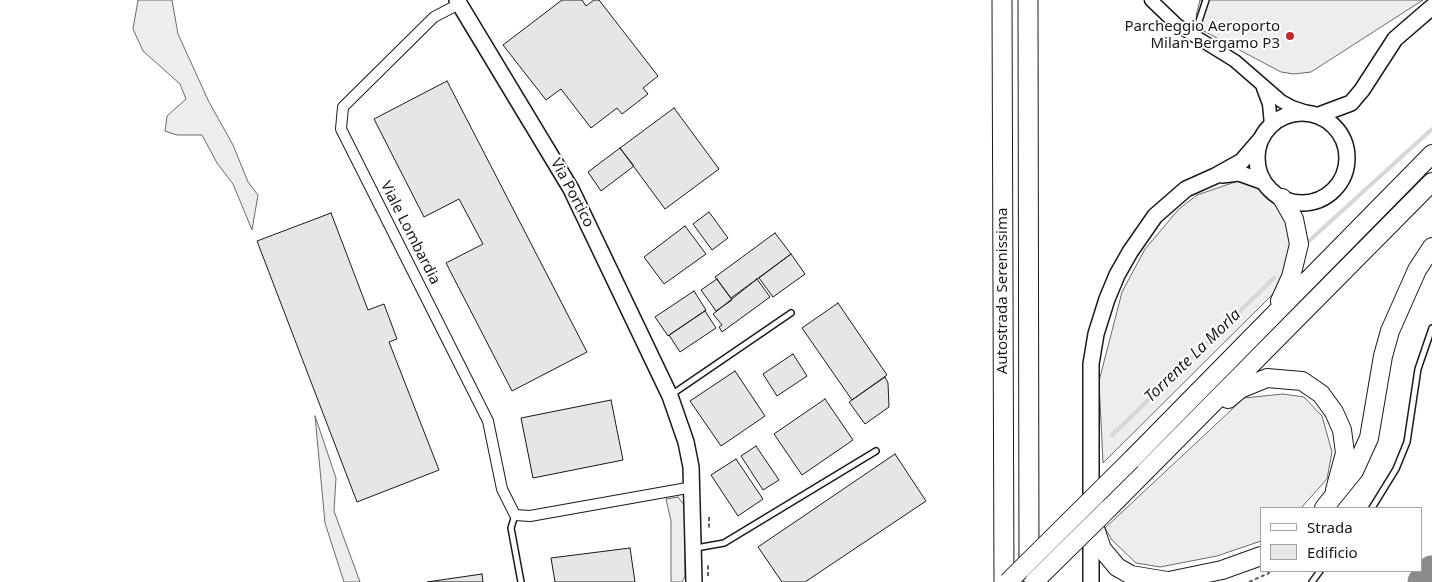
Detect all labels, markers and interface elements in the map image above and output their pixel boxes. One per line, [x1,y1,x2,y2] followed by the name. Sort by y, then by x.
[1124,18,1280,53] place label: Parcheggio Aeroporto Milan Bergamo P3
[1284,30,1296,42] marker: Parcheggio Aeroporto Milan Bergamo P3
[546,156,598,230] street label: Via Portico
[376,178,444,288] street label: Viale Lombardia
[994,208,1012,374] street label: Autostrada Serenissima
[1141,305,1245,407] water label: Torrente La Morla
[1260,507,1422,572] legend
[1307,517,1353,537] text: Strada
[1307,542,1358,562] text: Edificio

